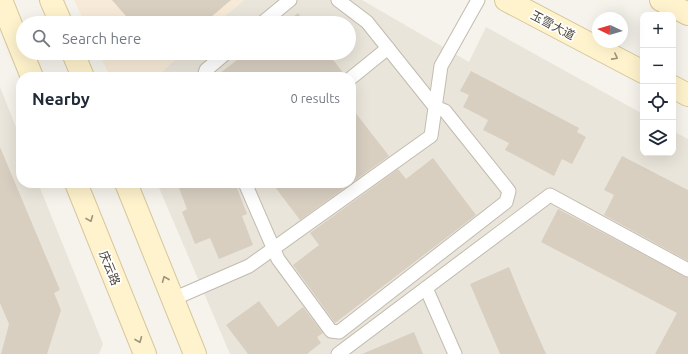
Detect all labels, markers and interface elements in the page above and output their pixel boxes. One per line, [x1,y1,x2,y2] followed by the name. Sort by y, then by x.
[529,8,577,42] street label: 玉雪大道
[592,12,628,48] north arrow
[640,12,676,156] map controls
[640,12,676,48] button: +
[16,16,356,60] search box
[30,27,52,49] icon: search
[62,30,141,47] text: Search here
[640,48,676,84] button: −
[611,52,618,60] one-way arrow
[640,84,676,120] button: locate
[32,89,90,108] text: Nearby
[290,91,340,105] text: 0 results
[640,120,676,156] button: layers
[86,216,94,223] one-way arrow
[97,249,123,287] street label: 庆云路
[161,276,169,283] one-way arrow
[135,336,143,343] one-way arrow

